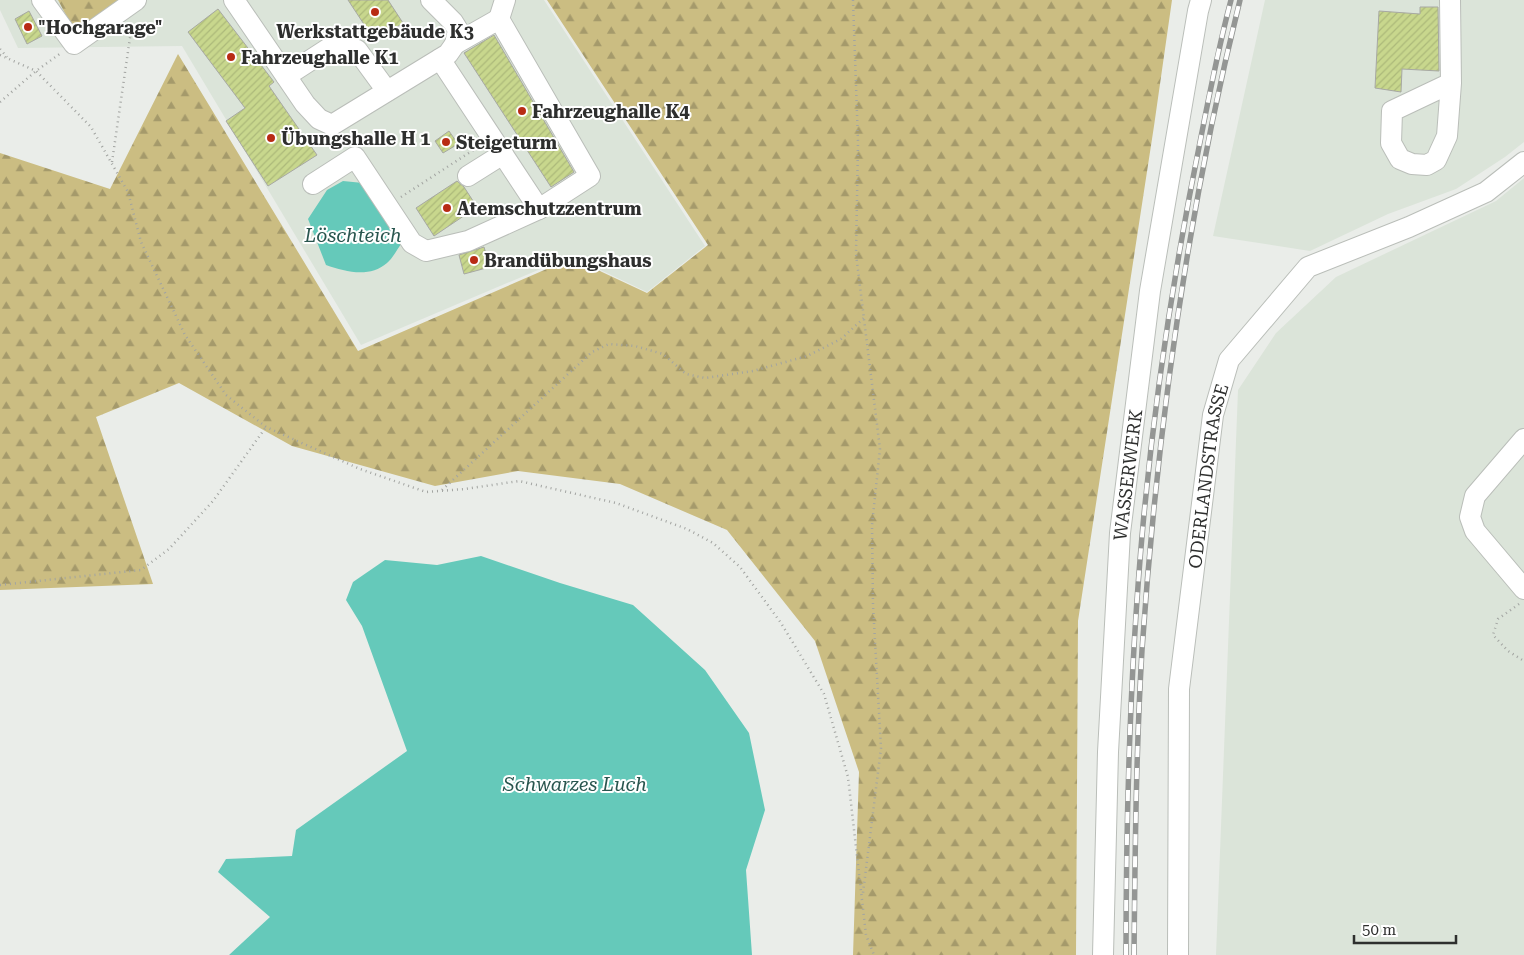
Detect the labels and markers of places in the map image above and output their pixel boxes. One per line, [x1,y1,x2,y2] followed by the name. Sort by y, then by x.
[369,6,381,18] marker: Werkstattgebäude K3
[38,17,163,38] place label: "Hochgarage"
[22,21,34,33] marker: "Hochgarage"
[276,21,474,42] place label: Werkstattgebäude K3
[241,47,399,68] place label: Fahrzeughalle K1
[225,51,237,63] marker: Fahrzeughalle K1
[532,101,690,122] place label: Fahrzeughalle K4
[516,105,528,117] marker: Fahrzeughalle K4
[281,127,430,149] place label: Übungshalle H 1
[265,132,277,144] marker: Übungshalle H 1
[456,132,558,153] place label: Steigeturm
[440,136,452,148] marker: Steigeturm
[457,198,642,219] place label: Atemschutzzentrum
[441,202,453,214] marker: Atemschutzzentrum
[484,250,652,271] place label: Brandübungshaus
[468,254,480,266] marker: Brandübungshaus

